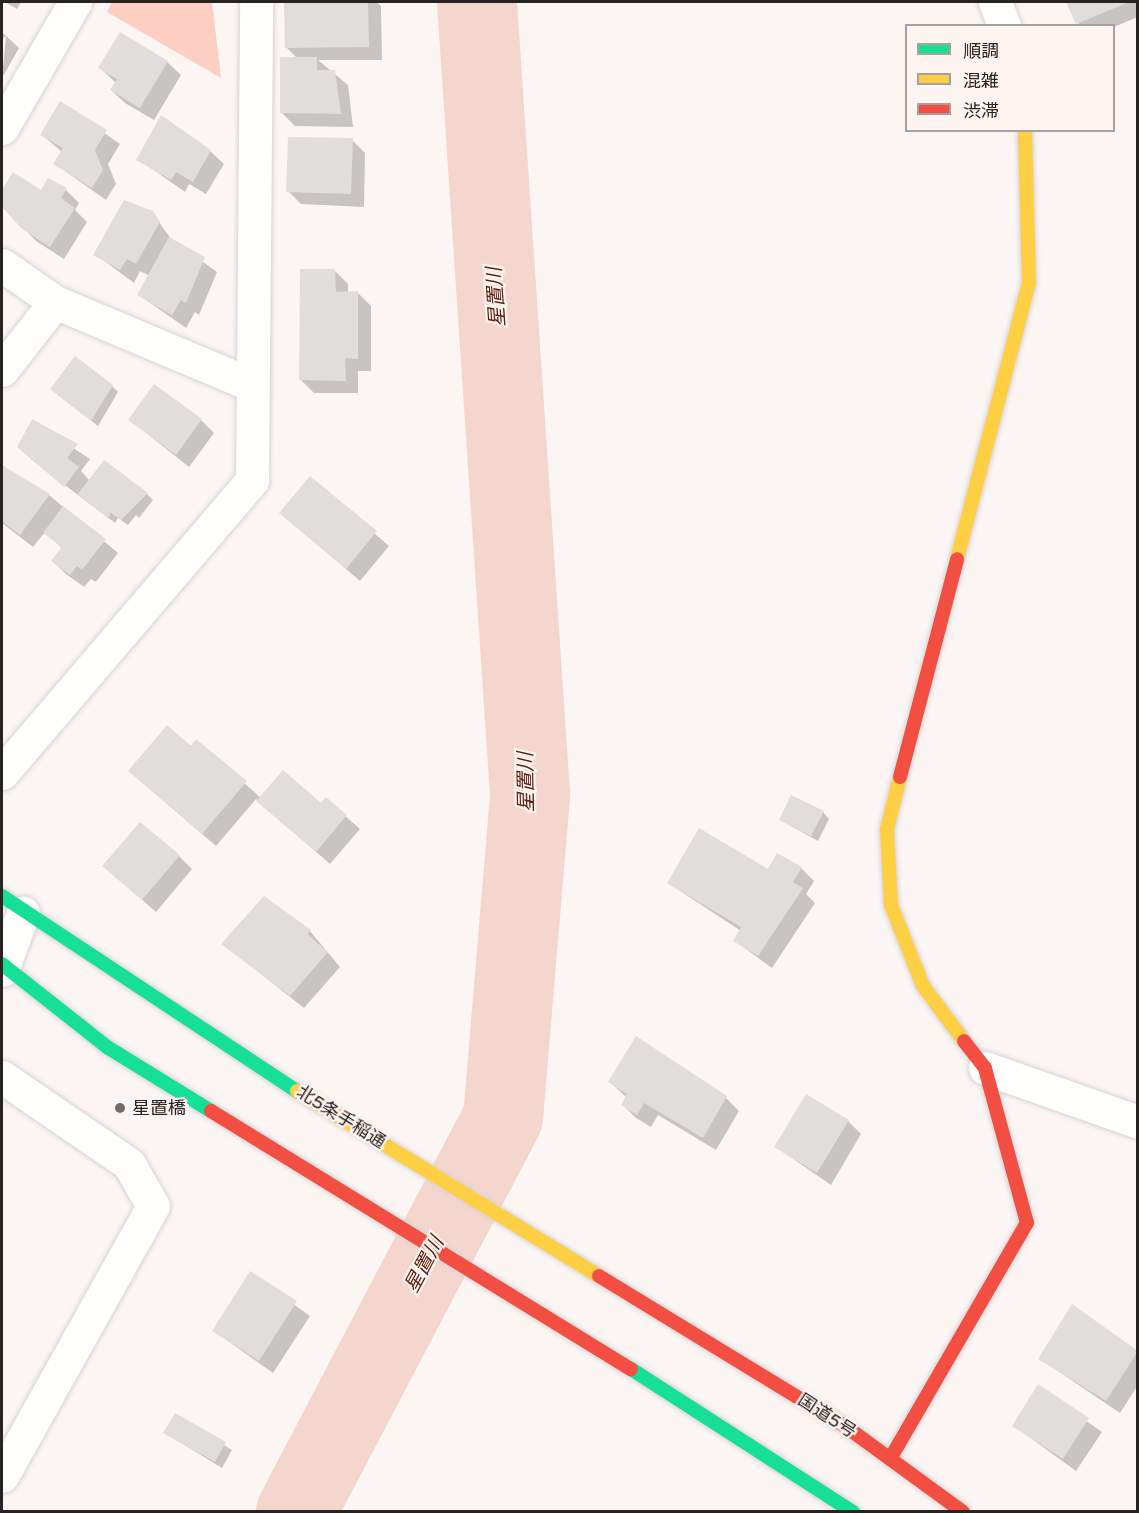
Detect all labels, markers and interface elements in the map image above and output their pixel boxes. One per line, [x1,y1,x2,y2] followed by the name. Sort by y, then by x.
[905,24,1115,132] legend
[963,40,999,62] text: 順調
[963,70,999,92] text: 混雑
[963,100,999,122] text: 渋滞
[483,266,511,328] water label: 星置川
[514,752,540,812] water label: 星置川
[292,1081,390,1153] street label: 北5条手稲通
[132,1097,186,1119] place label: 星置橋
[113,1101,127,1115] marker: 星置橋
[400,1233,450,1297] water label: 星置川
[794,1389,860,1443] street label: 国道5号

